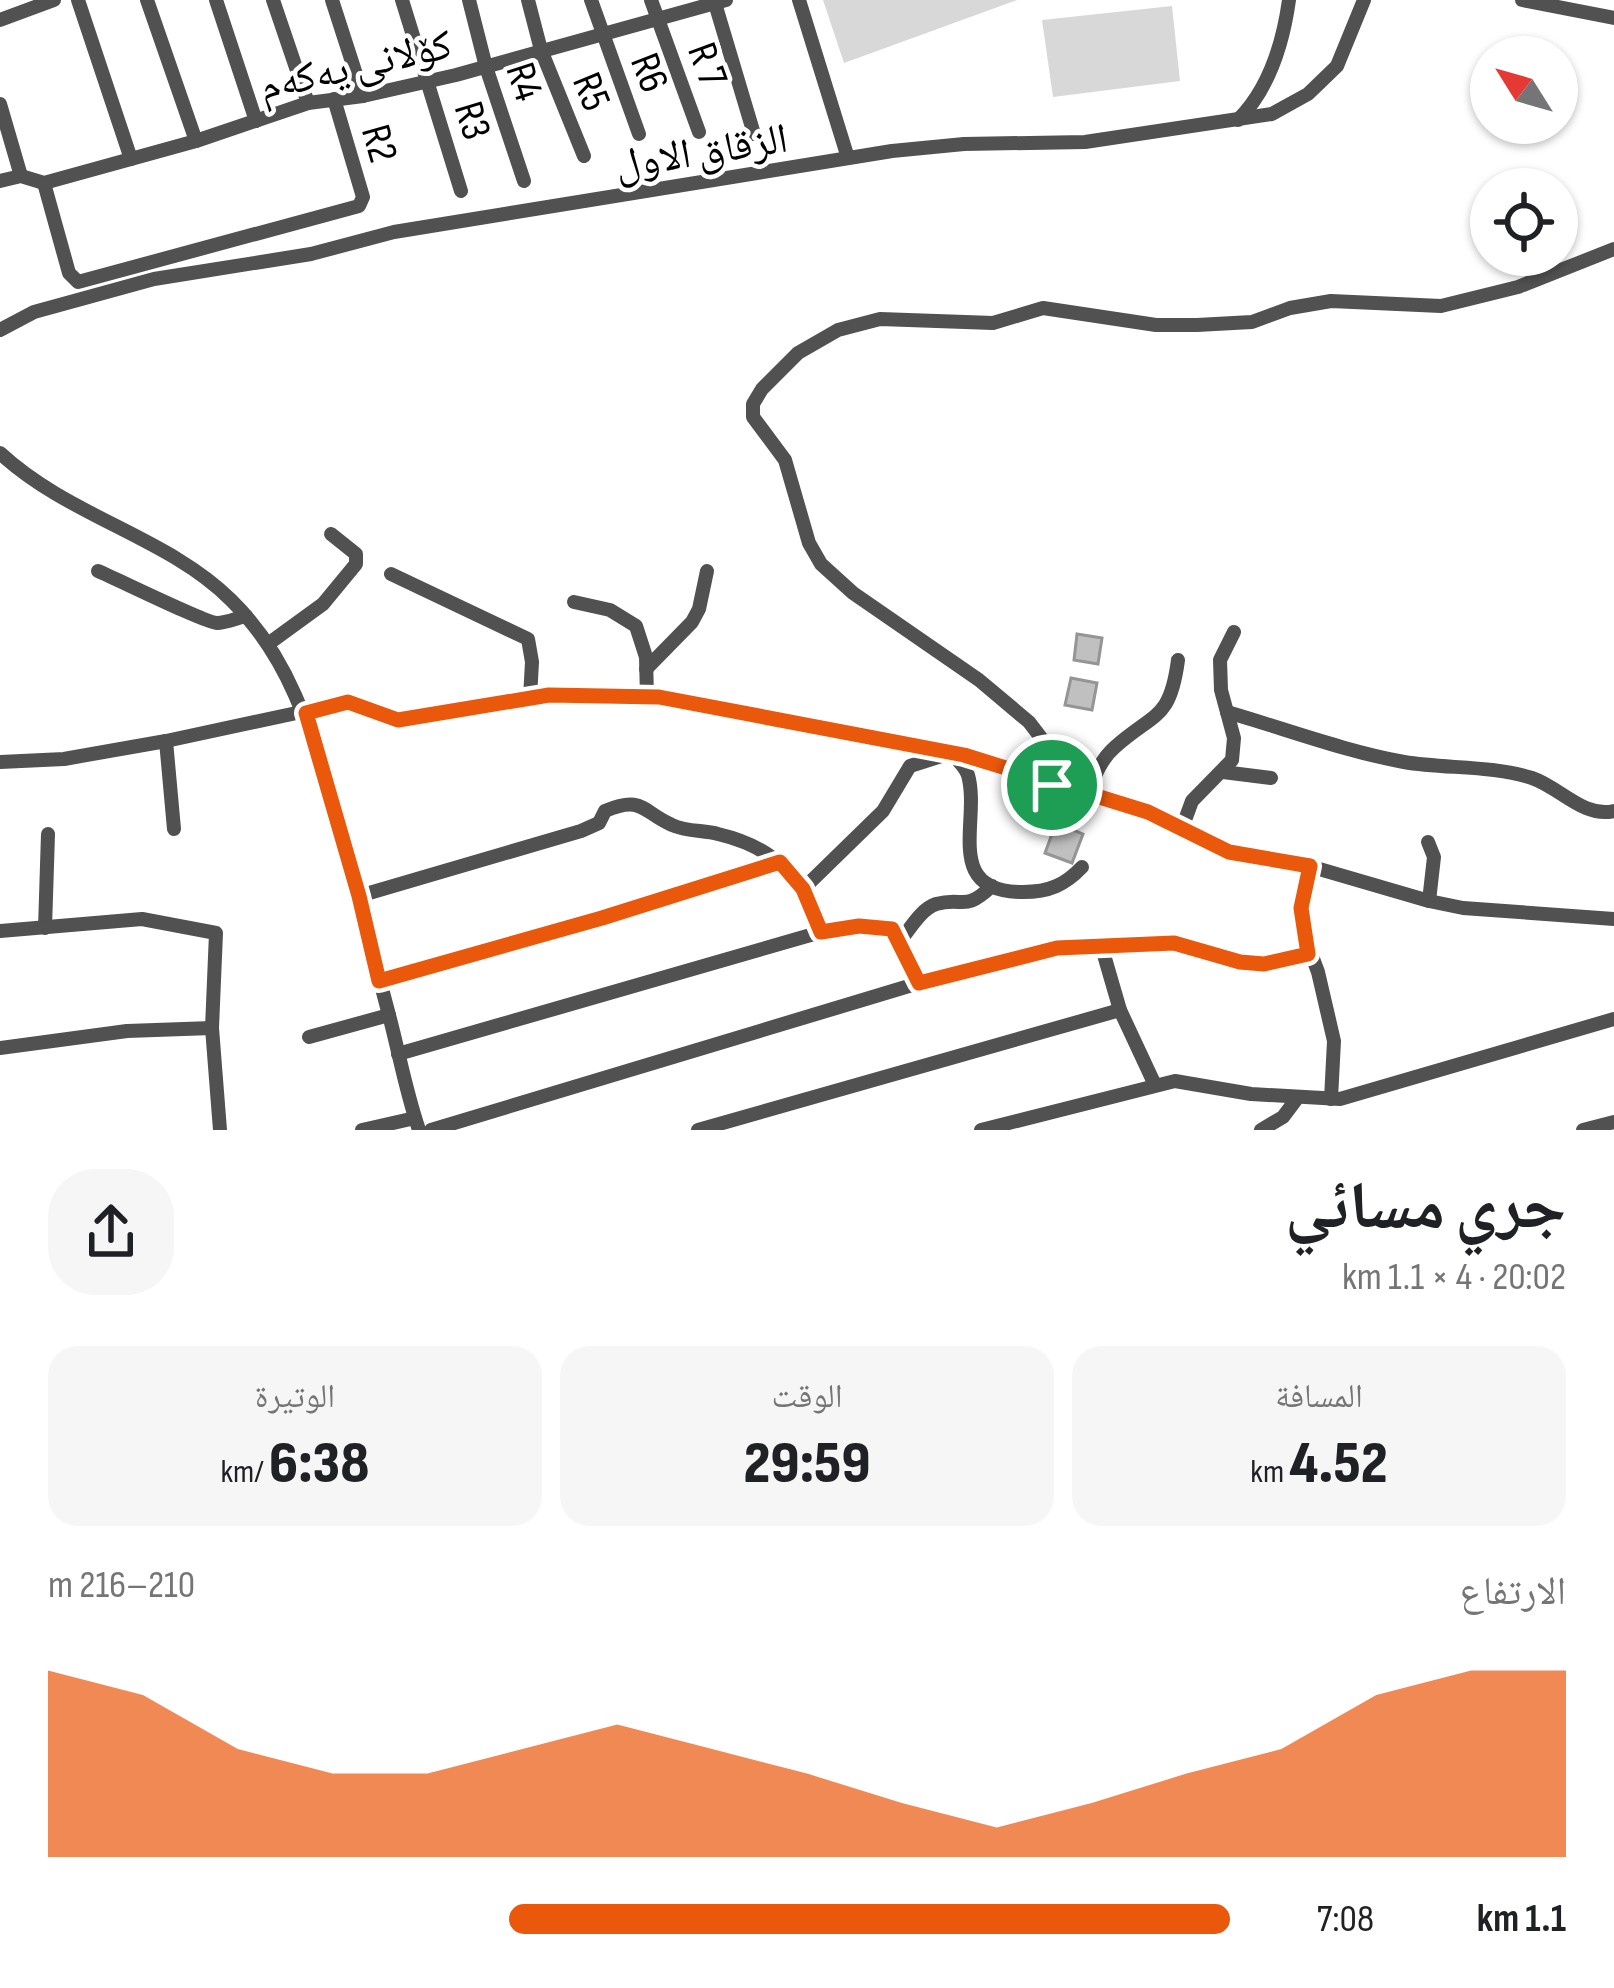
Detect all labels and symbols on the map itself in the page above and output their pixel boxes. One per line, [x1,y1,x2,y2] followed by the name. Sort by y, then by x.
[254,20,457,114] street label: کۆلانی یەکەم
[675,36,738,94] street label: R 7
[1470,36,1578,144] north arrow
[618,46,679,100] street label: R6
[494,56,554,107] street label: R4
[560,66,621,118] street label: R5
[442,96,501,146] street label: R3
[611,114,792,191] street label: الزقاق الاول
[349,119,408,168] street label: R2
[1001,734,1103,836] pin

